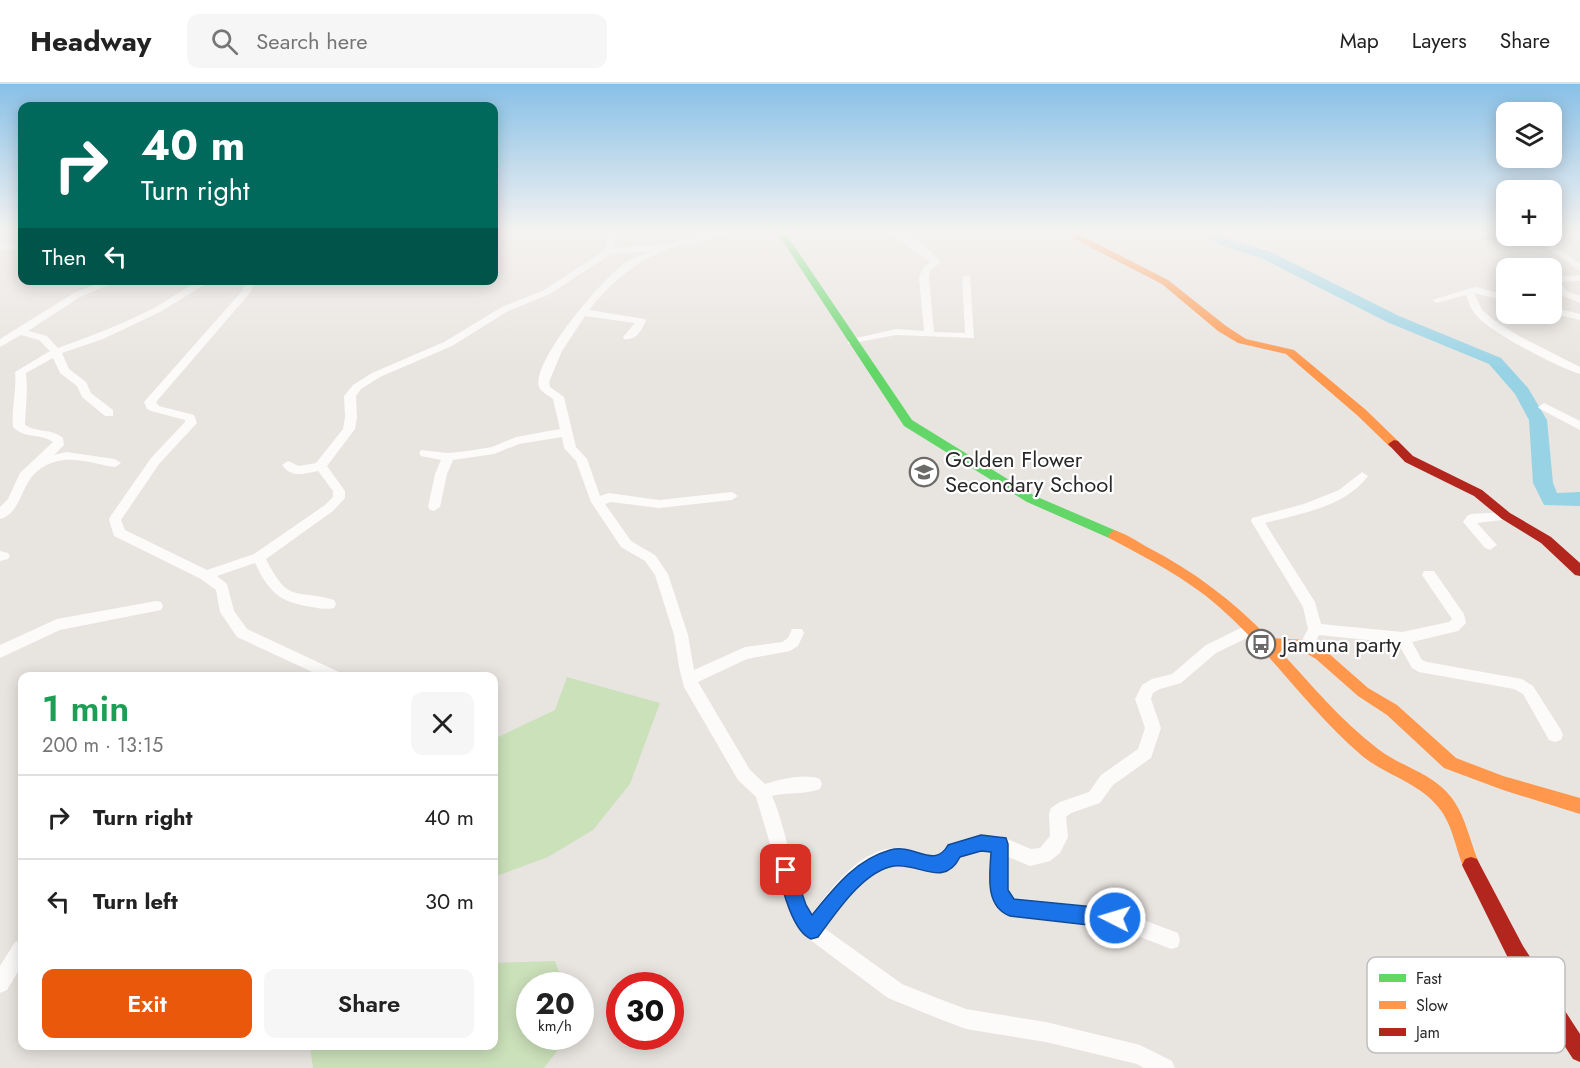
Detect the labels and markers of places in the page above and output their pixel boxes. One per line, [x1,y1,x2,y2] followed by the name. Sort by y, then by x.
[945,443,1113,500] place label: Golden Flower Secondary School
[908,456,940,488] school or university icon: Golden Flower Secondary School
[1245,628,1277,660] bus stop icon: Jamuna party
[1279,628,1401,660] place label: Jamuna party
[760,844,811,895] pin

